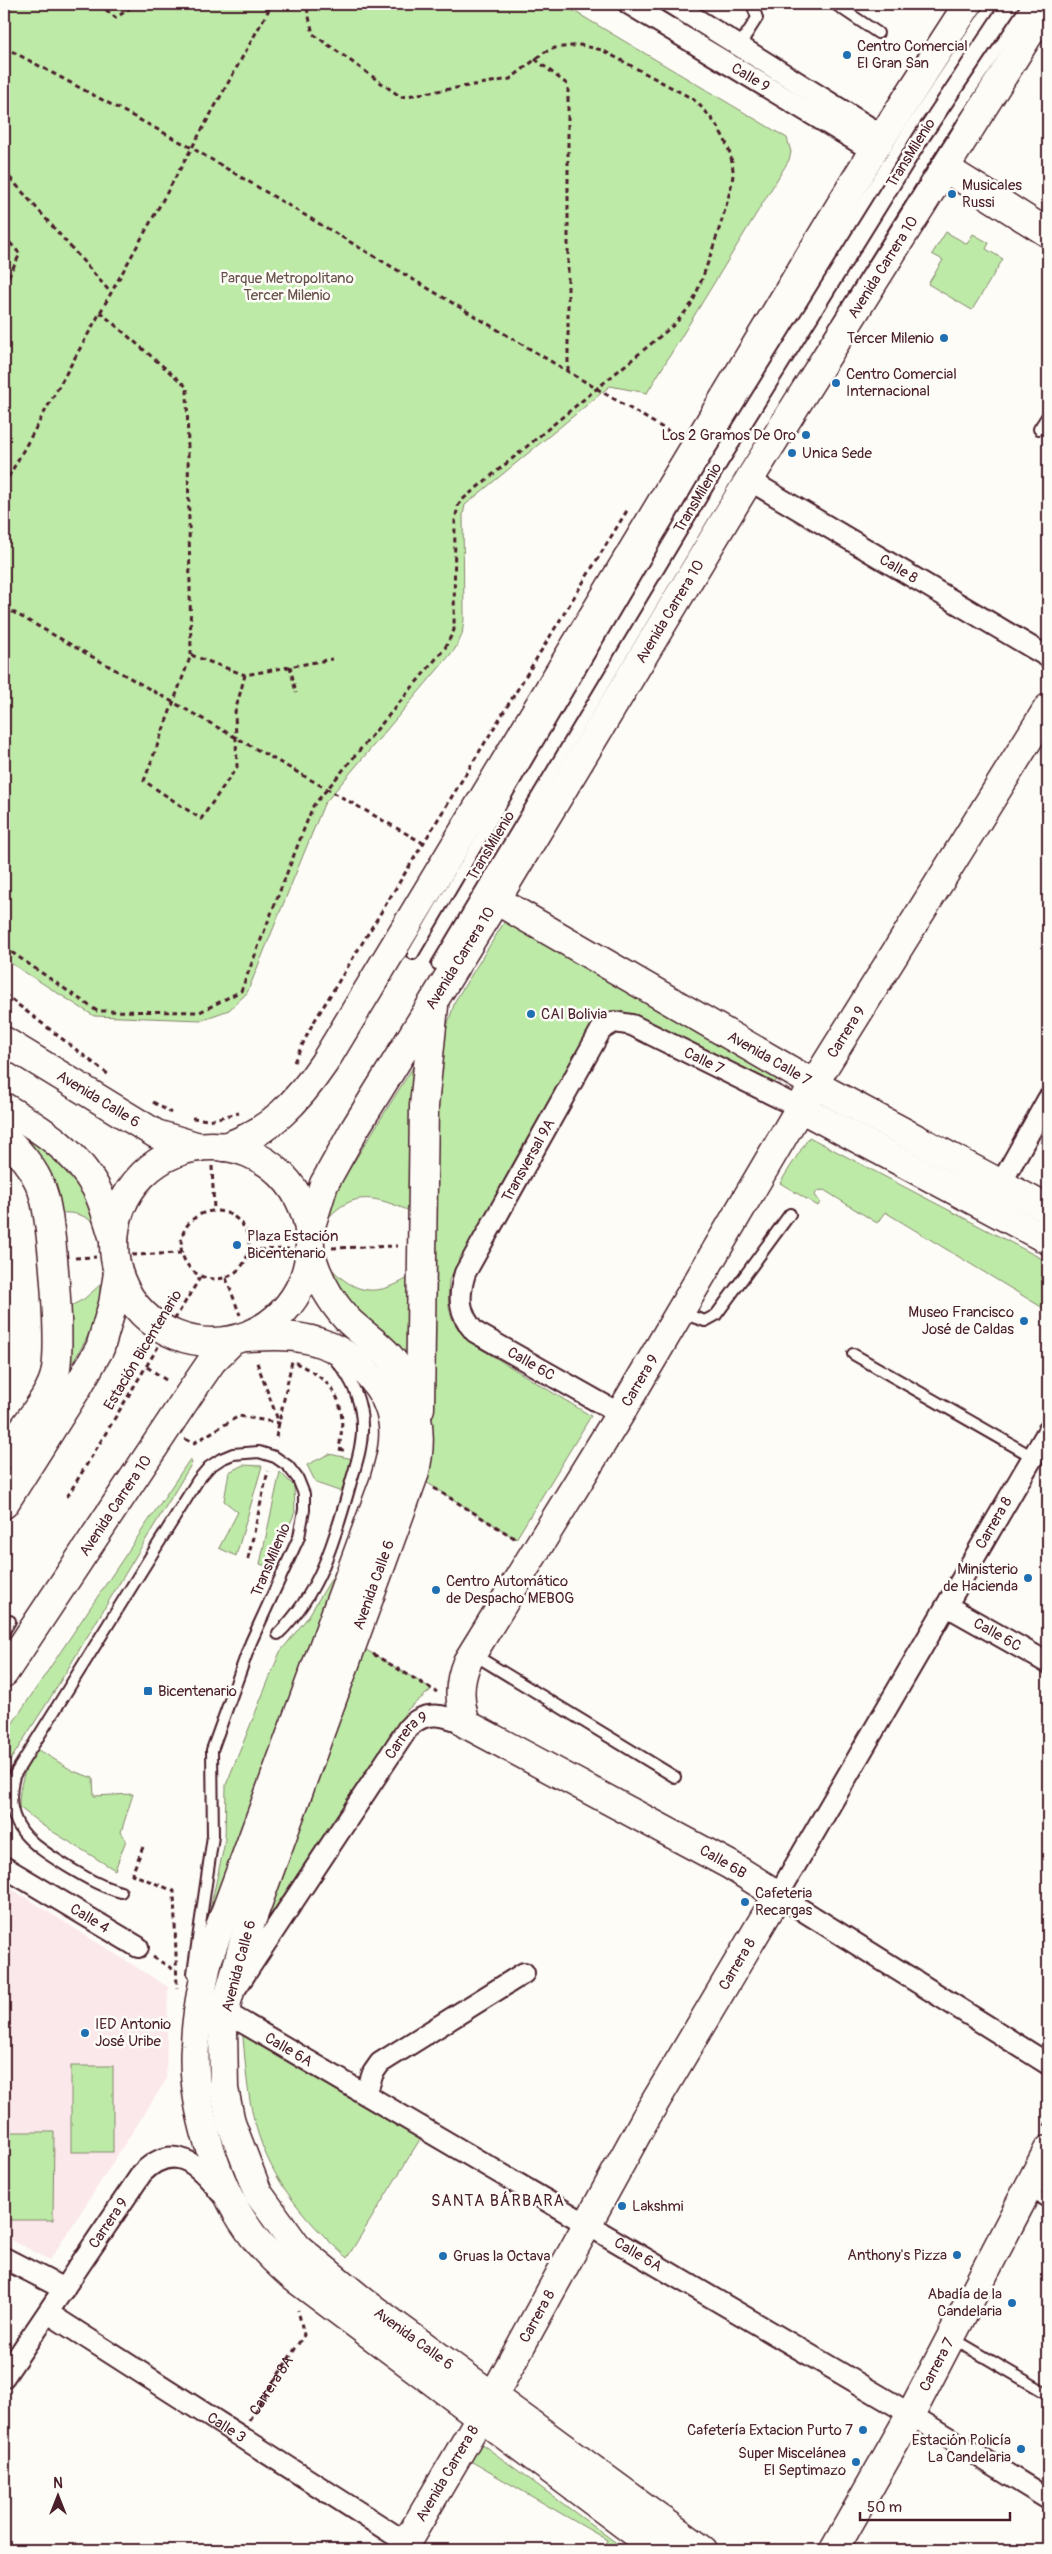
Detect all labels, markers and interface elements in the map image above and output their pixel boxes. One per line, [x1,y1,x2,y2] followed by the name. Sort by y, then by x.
[857,37,968,73] place label: Centro Comercial El Gran San
[841,49,853,61] marker: Centro Comercial El Gran San
[728,58,773,96] street label: Calle 9
[882,115,940,191] street label: TransMilenio
[962,176,1022,212] place label: Musicales Russi
[946,188,958,200] marker: Musicales Russi
[844,212,922,322] street label: Avenida Carrera 10
[220,269,354,305] park label: Parque Metropolitano Tercer Milenio
[847,329,934,348] place label: Tercer Milenio
[938,332,950,344] marker: Tercer Milenio
[846,365,957,401] place label: Centro Comercial Internacional
[830,377,842,389] marker: Centro Comercial Internacional
[662,426,796,445] place label: Los 2 Gramos De Oro
[800,429,812,441] marker: Los 2 Gramos De Oro
[802,444,873,463] place label: Unica Sede
[786,447,798,459] marker: Unica Sede
[670,460,726,536] street label: TransMilenio
[876,550,922,588] street label: Calle 8
[631,556,708,667] street label: Avenida Carrera 10
[463,808,519,884] street label: TransMilenio
[421,903,499,1013] street label: Avenida Carrera 10
[823,1003,869,1061] street label: Carrera 9
[541,1005,607,1024] place label: CAI Bolivia
[525,1008,537,1020] marker: CAI Bolivia
[724,1027,815,1090] street label: Avenida Calle 7
[681,1043,727,1078] street label: Calle 7
[54,1066,144,1132] street label: Avenida Calle 6
[497,1115,559,1205] street label: Transversal 9A
[247,1227,338,1263] place label: Plaza Estación Bicentenario
[231,1239,243,1251] marker: Plaza Estación Bicentenario
[100,1287,186,1413] street label: Estación Bicentenario
[908,1303,1014,1339] place label: Museo Francisco José de Caldas
[1018,1315,1030,1327] marker: Museo Francisco José de Caldas
[504,1343,558,1385] street label: Calle 6C
[617,1351,662,1410] street label: Carrera 9
[75,1451,156,1560] street label: Avenida Carrera 10
[971,1493,1017,1553] street label: Carrera 8
[247,1520,295,1600] street label: TransMilenio
[349,1538,399,1632] street label: Avenida Calle 6
[943,1560,1018,1596] place label: Ministerio de Hacienda
[446,1572,574,1608] place label: Centro Automático de Despacho MEBOG
[1022,1572,1034,1584] marker: Ministerio de Hacienda
[430,1584,442,1596] marker: Centro Automático de Despacho MEBOG
[970,1613,1025,1656] street label: Calle 6C
[158,1682,237,1701] place label: Bicentenario
[142,1685,154,1697] marker: Bicentenario
[381,1707,430,1763] street label: Carrera 9
[696,1841,750,1883] street label: Calle 6B
[755,1884,813,1920] place label: Cafeteria Recargas
[739,1896,751,1908] marker: Cafeteria Recargas
[67,1899,113,1938] street label: Calle 4
[218,1918,260,2014] street label: Avenida Calle 6
[714,1934,760,1994] street label: Carrera 8
[95,2015,171,2051] place label: IED Antonio José Uribe
[79,2027,91,2039] marker: IED Antonio José Uribe
[261,2028,317,2071] street label: Calle 6A
[431,2191,565,2211] district label: SANTA BÁRBARA
[84,2194,132,2252] street label: Carrera 9
[632,2197,684,2216] place label: Lakshmi
[616,2200,628,2212] marker: Lakshmi
[611,2233,666,2276] street label: Calle 6A
[847,2246,947,2265] place label: Anthony's Pizza
[453,2247,550,2266] place label: Gruas la Octava
[951,2249,963,2261] marker: Anthony's Pizza
[437,2250,449,2262] marker: Gruas la Octava
[927,2285,1002,2321] place label: Abadía de la Candelaria
[515,2286,559,2346] street label: Carrera 8
[1006,2297,1018,2309] marker: Abadía de la Candelaria
[370,2303,458,2374] street label: Avenida Calle 6
[915,2335,958,2394] street label: Carrera 7
[245,2352,298,2419] street label: Carrera 8A
[204,2408,250,2447] street label: Calle 3
[411,2421,483,2525] street label: Avenida Carrera 8
[687,2421,853,2440] place label: Cafetería Extacion Purto 7
[857,2424,869,2436] marker: Cafetería Extacion Purto 7
[912,2431,1011,2467] place label: Estación Policía La Candelaria
[1015,2443,1027,2455] marker: Estación Policía La Candelaria
[738,2444,846,2480] place label: Super Miscelánea El Septimazo
[850,2456,862,2468] marker: Super Miscelánea El Septimazo
[32,2472,82,2522] north arrow
[53,2475,63,2492] text: N
[860,2489,1010,2521] scale bar
[867,2498,902,2517] text: 50 m

